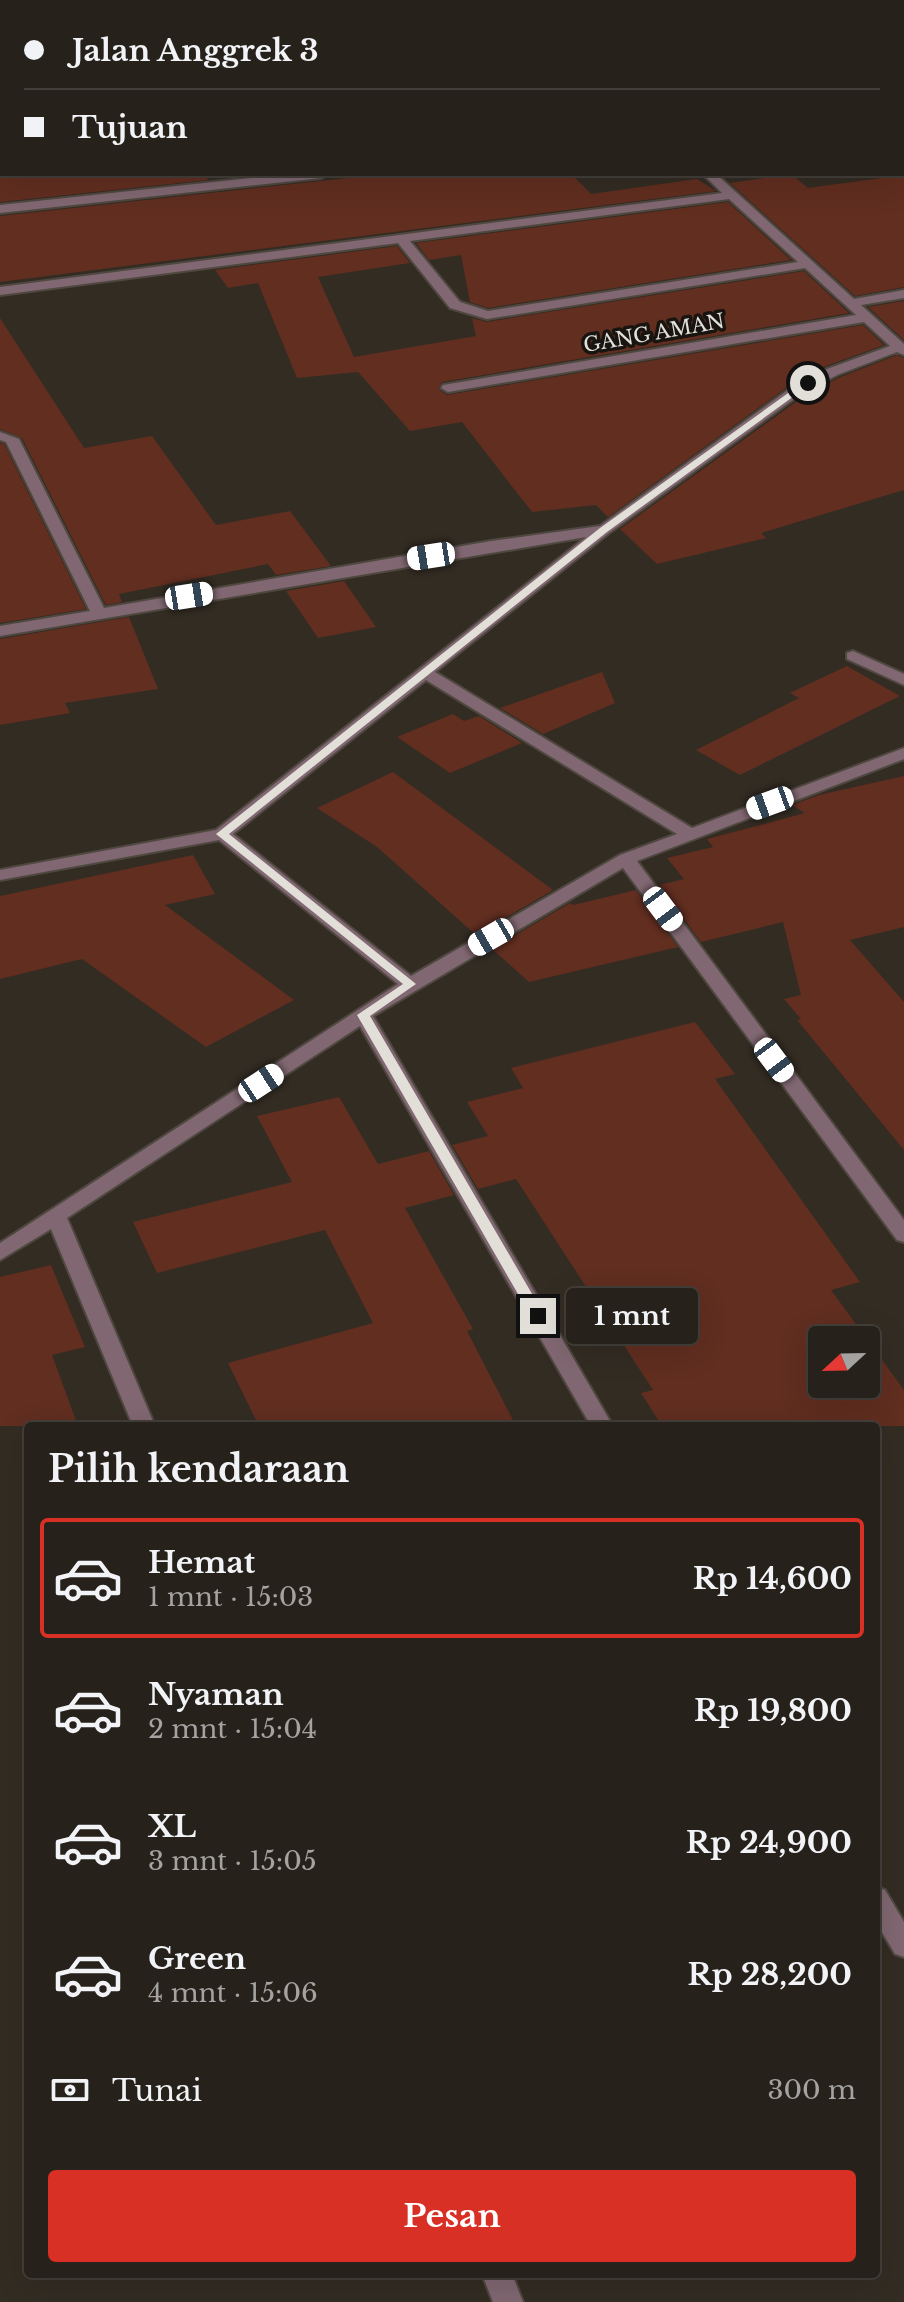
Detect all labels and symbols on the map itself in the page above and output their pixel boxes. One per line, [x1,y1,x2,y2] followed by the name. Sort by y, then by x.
[582,309,726,357] street label: GANG AMAN
[790,365,826,401] route start
[405,540,457,572] car
[163,580,215,612] car
[743,784,797,822] car
[639,883,687,935] car
[464,915,518,959] car
[750,1034,798,1086] car
[234,1060,288,1106] car
[566,1288,698,1344] callout: 1 mnt
[520,1298,556,1334] route end
[808,1326,880,1398] north arrow

